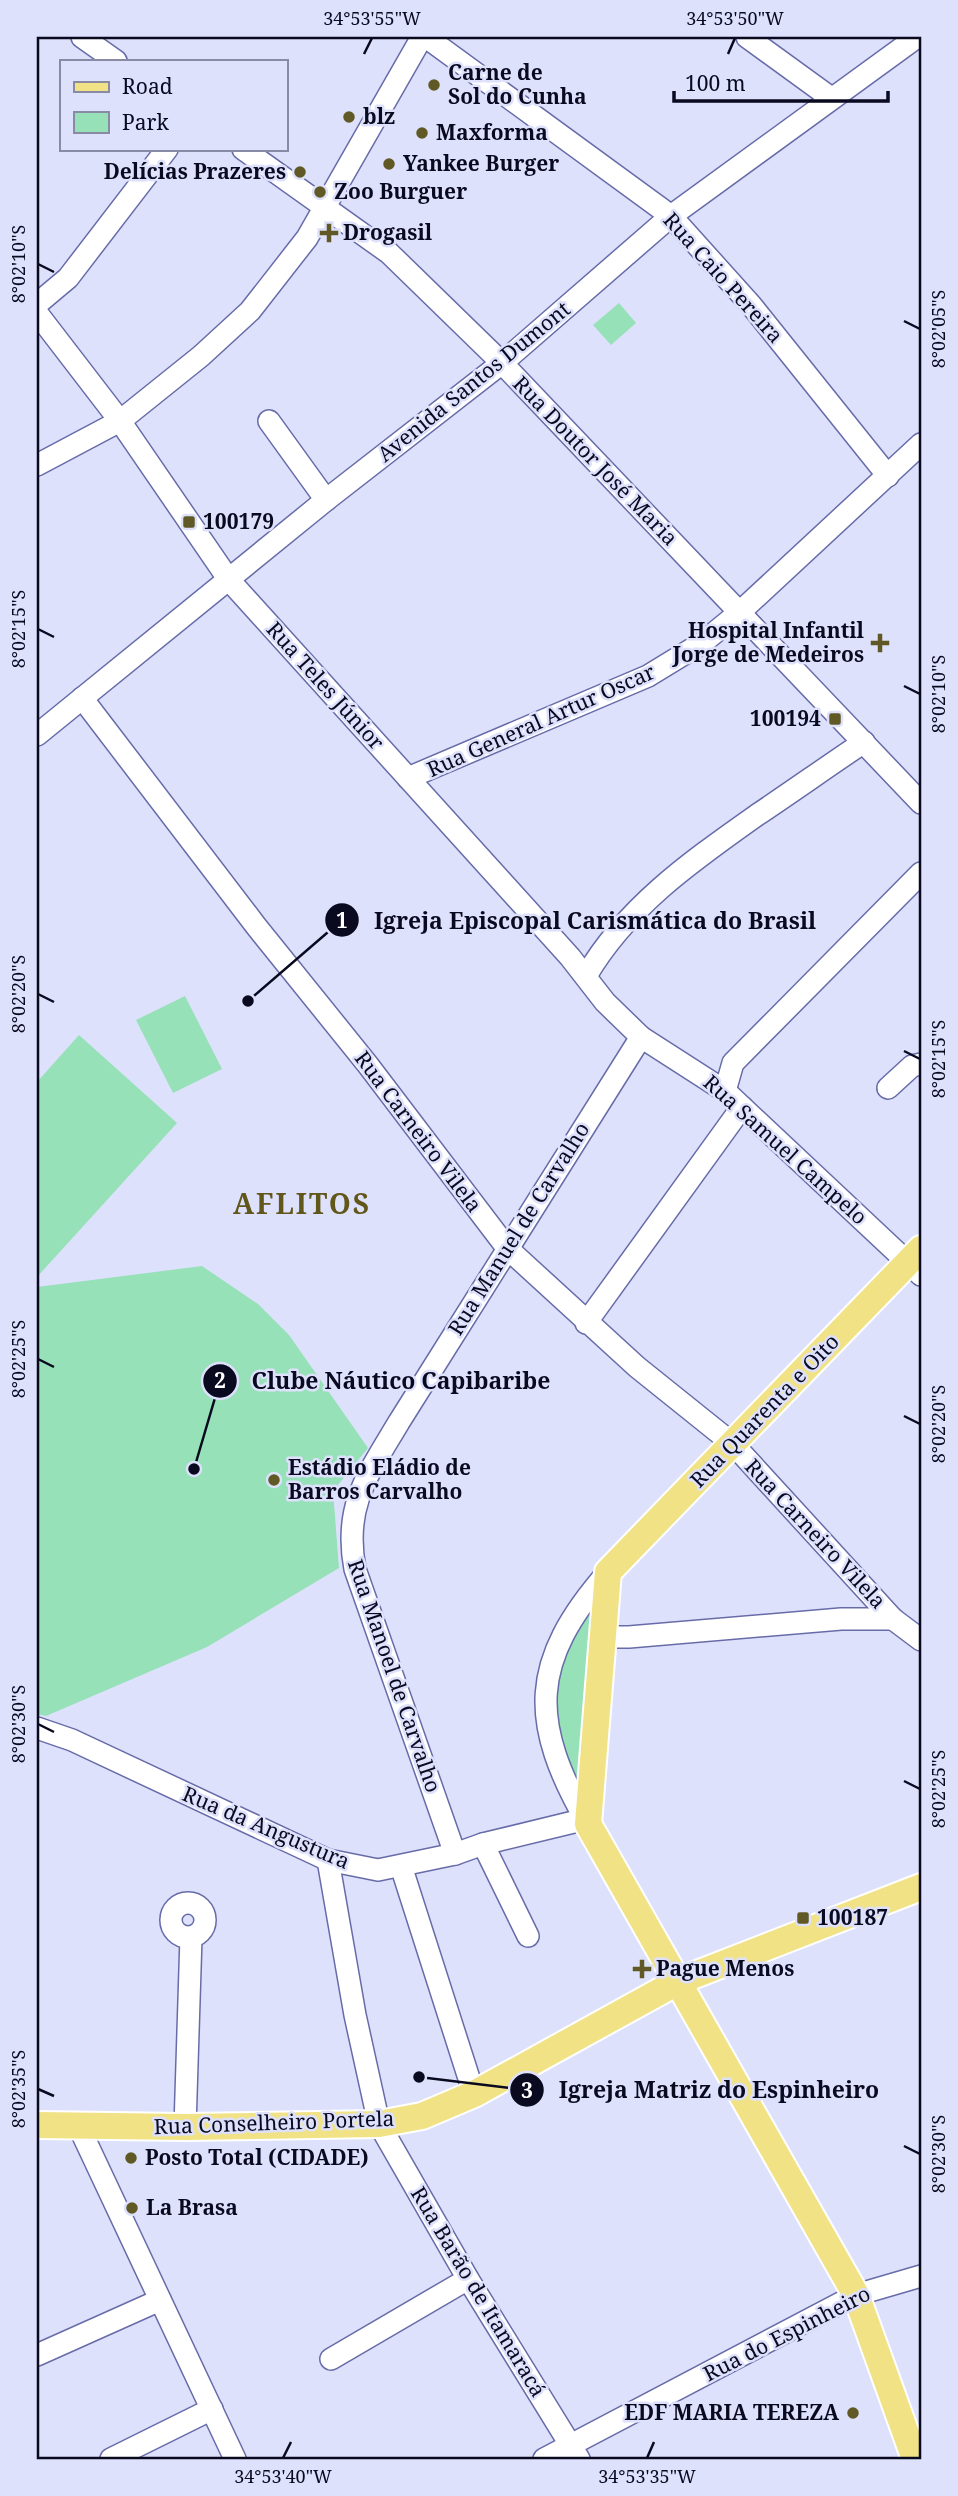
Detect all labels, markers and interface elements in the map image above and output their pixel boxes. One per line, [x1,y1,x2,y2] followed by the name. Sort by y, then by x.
[323,6,421,30] text: 34°53'55"W
[686,6,784,30] text: 34°53'50"W
[448,58,587,110] place label: Carne de Sol do Cunha
[60,60,287,150] legend
[674,60,888,104] scale bar
[685,69,746,97] text: 100 m
[122,72,173,100] text: Road
[426,77,442,93] marker: Carne de Sol do Cunha
[363,102,395,130] place label: blz
[122,108,169,136] text: Park
[341,109,357,125] marker: blz
[436,118,548,146] place label: Maxforma
[414,125,430,141] marker: Maxforma
[403,149,559,177] place label: Yankee Burger
[381,156,397,172] marker: Yankee Burger
[104,157,286,185] place label: Delícias Prazeres
[292,164,308,180] marker: Delícias Prazeres
[334,177,467,205] place label: Zoo Burguer
[312,184,328,200] marker: Zoo Burguer
[658,206,790,349] street label: Rua Caio Pereira
[343,218,433,246] place label: Drogasil
[6,225,30,303] text: 8°02'10"S
[321,225,337,241] marker: Drogasil
[926,290,950,368] text: 8°02'05"S
[371,295,575,468] street label: Avenida Santos Dumont
[507,369,684,551] street label: Rua Doutor José Maria
[203,507,274,535] place label: 100179
[181,514,197,530] marker: 100179
[6,590,30,668] text: 8°02'15"S
[261,615,391,755] street label: Rua Teles Júnior
[671,616,865,668] place label: Hospital Infantil Jorge de Medeiros
[870,633,890,653] marker: Hospital Infantil Jorge de Medeiros
[926,655,950,733] text: 8°02'10"S
[422,657,659,783] street label: Rua General Artur Oscar
[750,704,821,732] place label: 100194
[827,711,843,727] marker: 100194
[325,898,830,942] callout: Igreja Episcopal Carismática do Brasil
[374,904,816,936] text: Igreja Episcopal Carismática do Brasil
[336,906,348,934] text: 1
[6,955,30,1033] text: 8°02'20"S
[926,1020,950,1098] text: 8°02'15"S
[349,1045,489,1218] street label: Rua Carneiro Vilela
[698,1068,874,1230] street label: Rua Samuel Campelo
[441,1117,595,1340] street label: Rua Manuel de Carvalho
[233,1184,371,1222] district label: AFLITOS
[6,1320,30,1398] text: 8°02'25"S
[684,1328,845,1493] street label: Rua Quarenta e Oito
[203,1359,564,1403] callout: Clube Náutico Capibaribe
[252,1364,550,1396] text: Clube Náutico Capibaribe
[214,1366,226,1394] text: 2
[926,1385,950,1463] text: 8°02'20"S
[739,1452,892,1614] street label: Rua Carneiro Vilela
[288,1453,471,1505] place label: Estádio Eládio de Barros Carvalho
[266,1472,282,1488] marker: Estádio Eládio de Barros Carvalho
[342,1555,448,1796] street label: Rua Manoel de Carvalho
[6,1685,30,1763] text: 8°02'30"S
[926,1750,950,1828] text: 8°02'25"S
[179,1779,354,1875] street label: Rua da Angustura
[817,1903,888,1931] place label: 100187
[795,1910,811,1926] marker: 100187
[656,1954,794,1982] place label: Pague Menos
[634,1961,650,1977] marker: Pague Menos
[6,2050,30,2128] text: 8°02'35"S
[510,2068,893,2112] callout: Igreja Matriz do Espinheiro
[559,2073,879,2105] text: Igreja Matriz do Espinheiro
[521,2076,533,2104] text: 3
[153,2104,395,2140] street label: Rua Conselheiro Portela
[926,2115,950,2193] text: 8°02'30"S
[145,2143,369,2171] place label: Posto Total (CIDADE)
[123,2150,139,2166] marker: Posto Total (CIDADE)
[405,2181,553,2402] street label: Rua Barão de Itamaracá
[146,2193,238,2221] place label: La Brasa
[124,2200,140,2216] marker: La Brasa
[698,2279,875,2387] street label: Rua do Espinheiro
[624,2398,839,2426] place label: EDF MARIA TEREZA
[845,2405,861,2421] marker: EDF MARIA TEREZA
[234,2464,332,2488] text: 34°53'40"W
[598,2464,696,2488] text: 34°53'35"W

